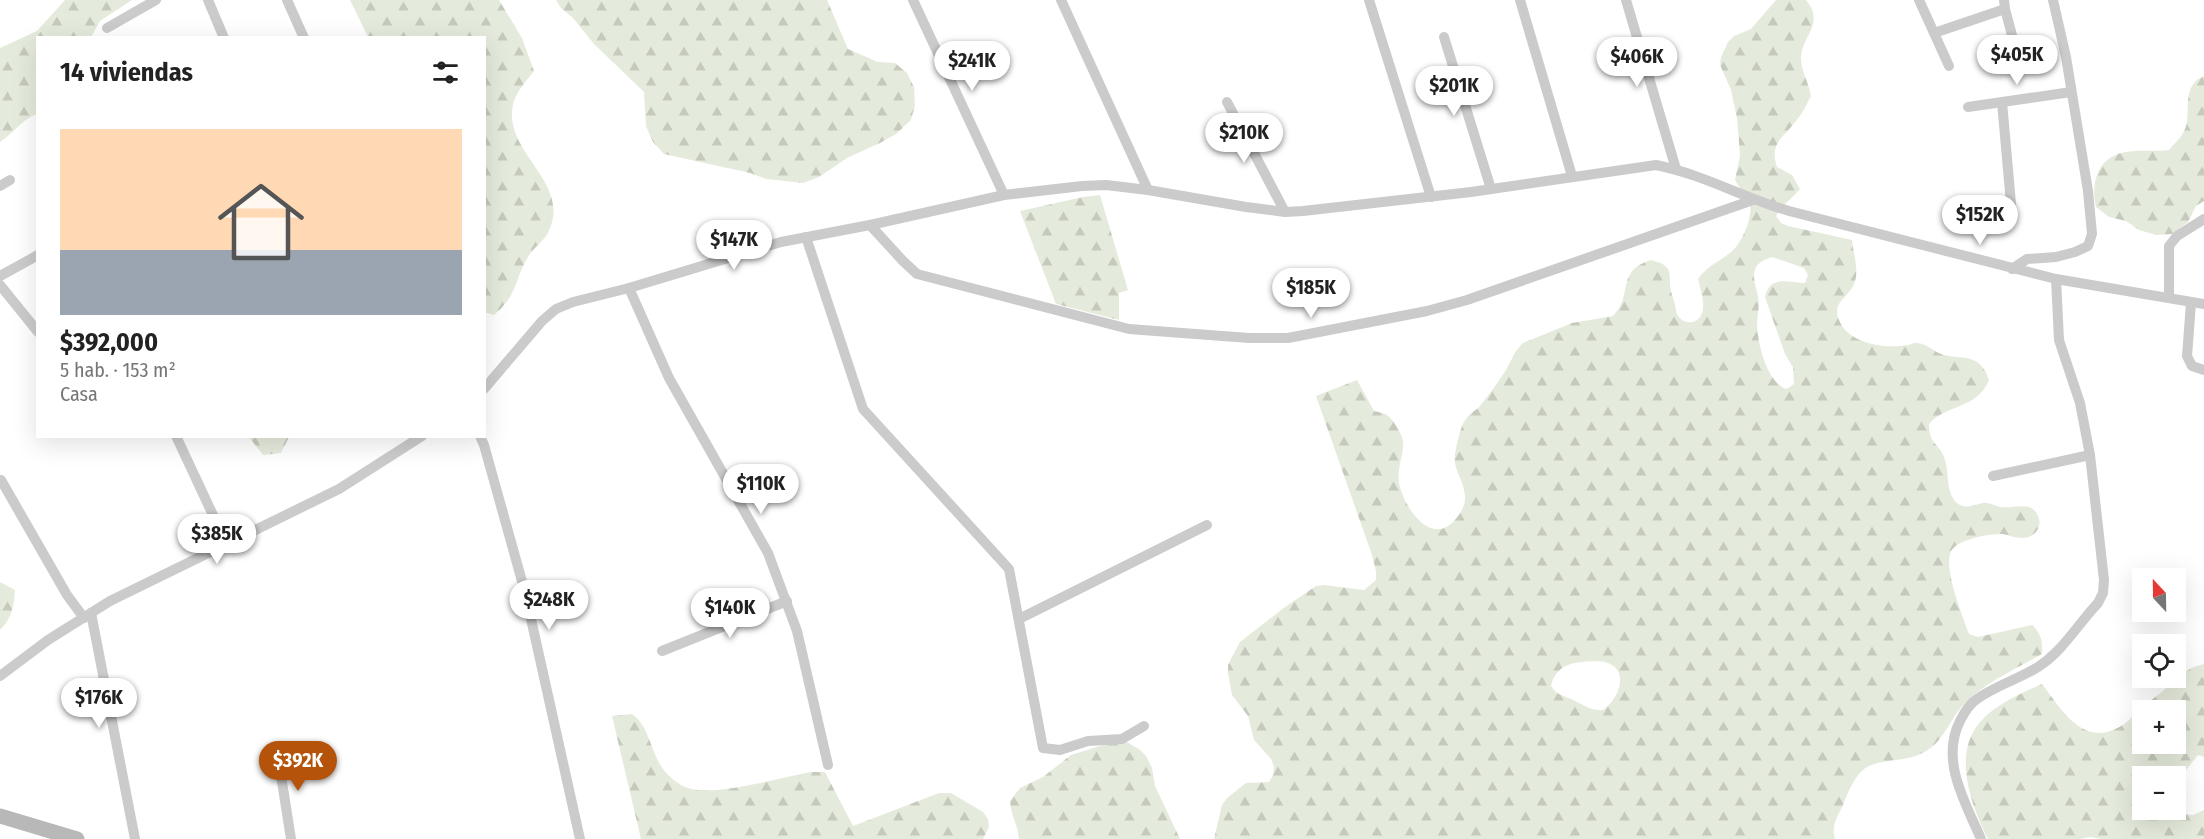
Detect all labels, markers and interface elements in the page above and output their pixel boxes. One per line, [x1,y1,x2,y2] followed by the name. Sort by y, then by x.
[1975,35,2059,86] pin: $405K
[1595,37,1679,88] pin: $406K
[930,41,1014,92] pin: $241K
[1991,42,2043,66] text: $405K
[1610,44,1664,68] text: $406K
[948,48,996,72] text: $241K
[429,56,462,89] icon: filters
[60,57,193,88] text: 14 viviendas
[1412,66,1496,117] pin: $201K
[1429,73,1479,97] text: $201K
[1202,113,1286,164] pin: $210K
[1219,120,1269,144] text: $210K
[207,168,315,276] icon: home
[1938,195,2022,246] pin: $152K
[1956,202,2004,226] text: $152K
[692,220,776,271] pin: $147K
[710,227,758,251] text: $147K
[1269,268,1353,319] pin: $185K
[1286,275,1336,299] text: $185K
[60,327,158,358] text: $392,000
[60,358,176,382] text: 5 hab. · 153 m²
[60,382,98,406] text: Casa
[719,464,803,515] pin: $110K
[737,471,785,495] text: $110K
[175,514,259,565] pin: $385K
[191,521,243,545] text: $385K
[2132,568,2186,622] north arrow
[2132,568,2186,820] map controls
[507,580,591,631] pin: $248K
[523,587,575,611] text: $248K
[688,588,772,639] pin: $140K
[705,595,755,619] text: $140K
[2132,634,2186,688] button: locate
[57,678,141,729] pin: $176K
[75,685,123,709] text: $176K
[2132,700,2186,754] button: +
[256,741,340,792] pin: $392K
[273,748,323,772] text: $392K
[2132,766,2186,820] button: −

